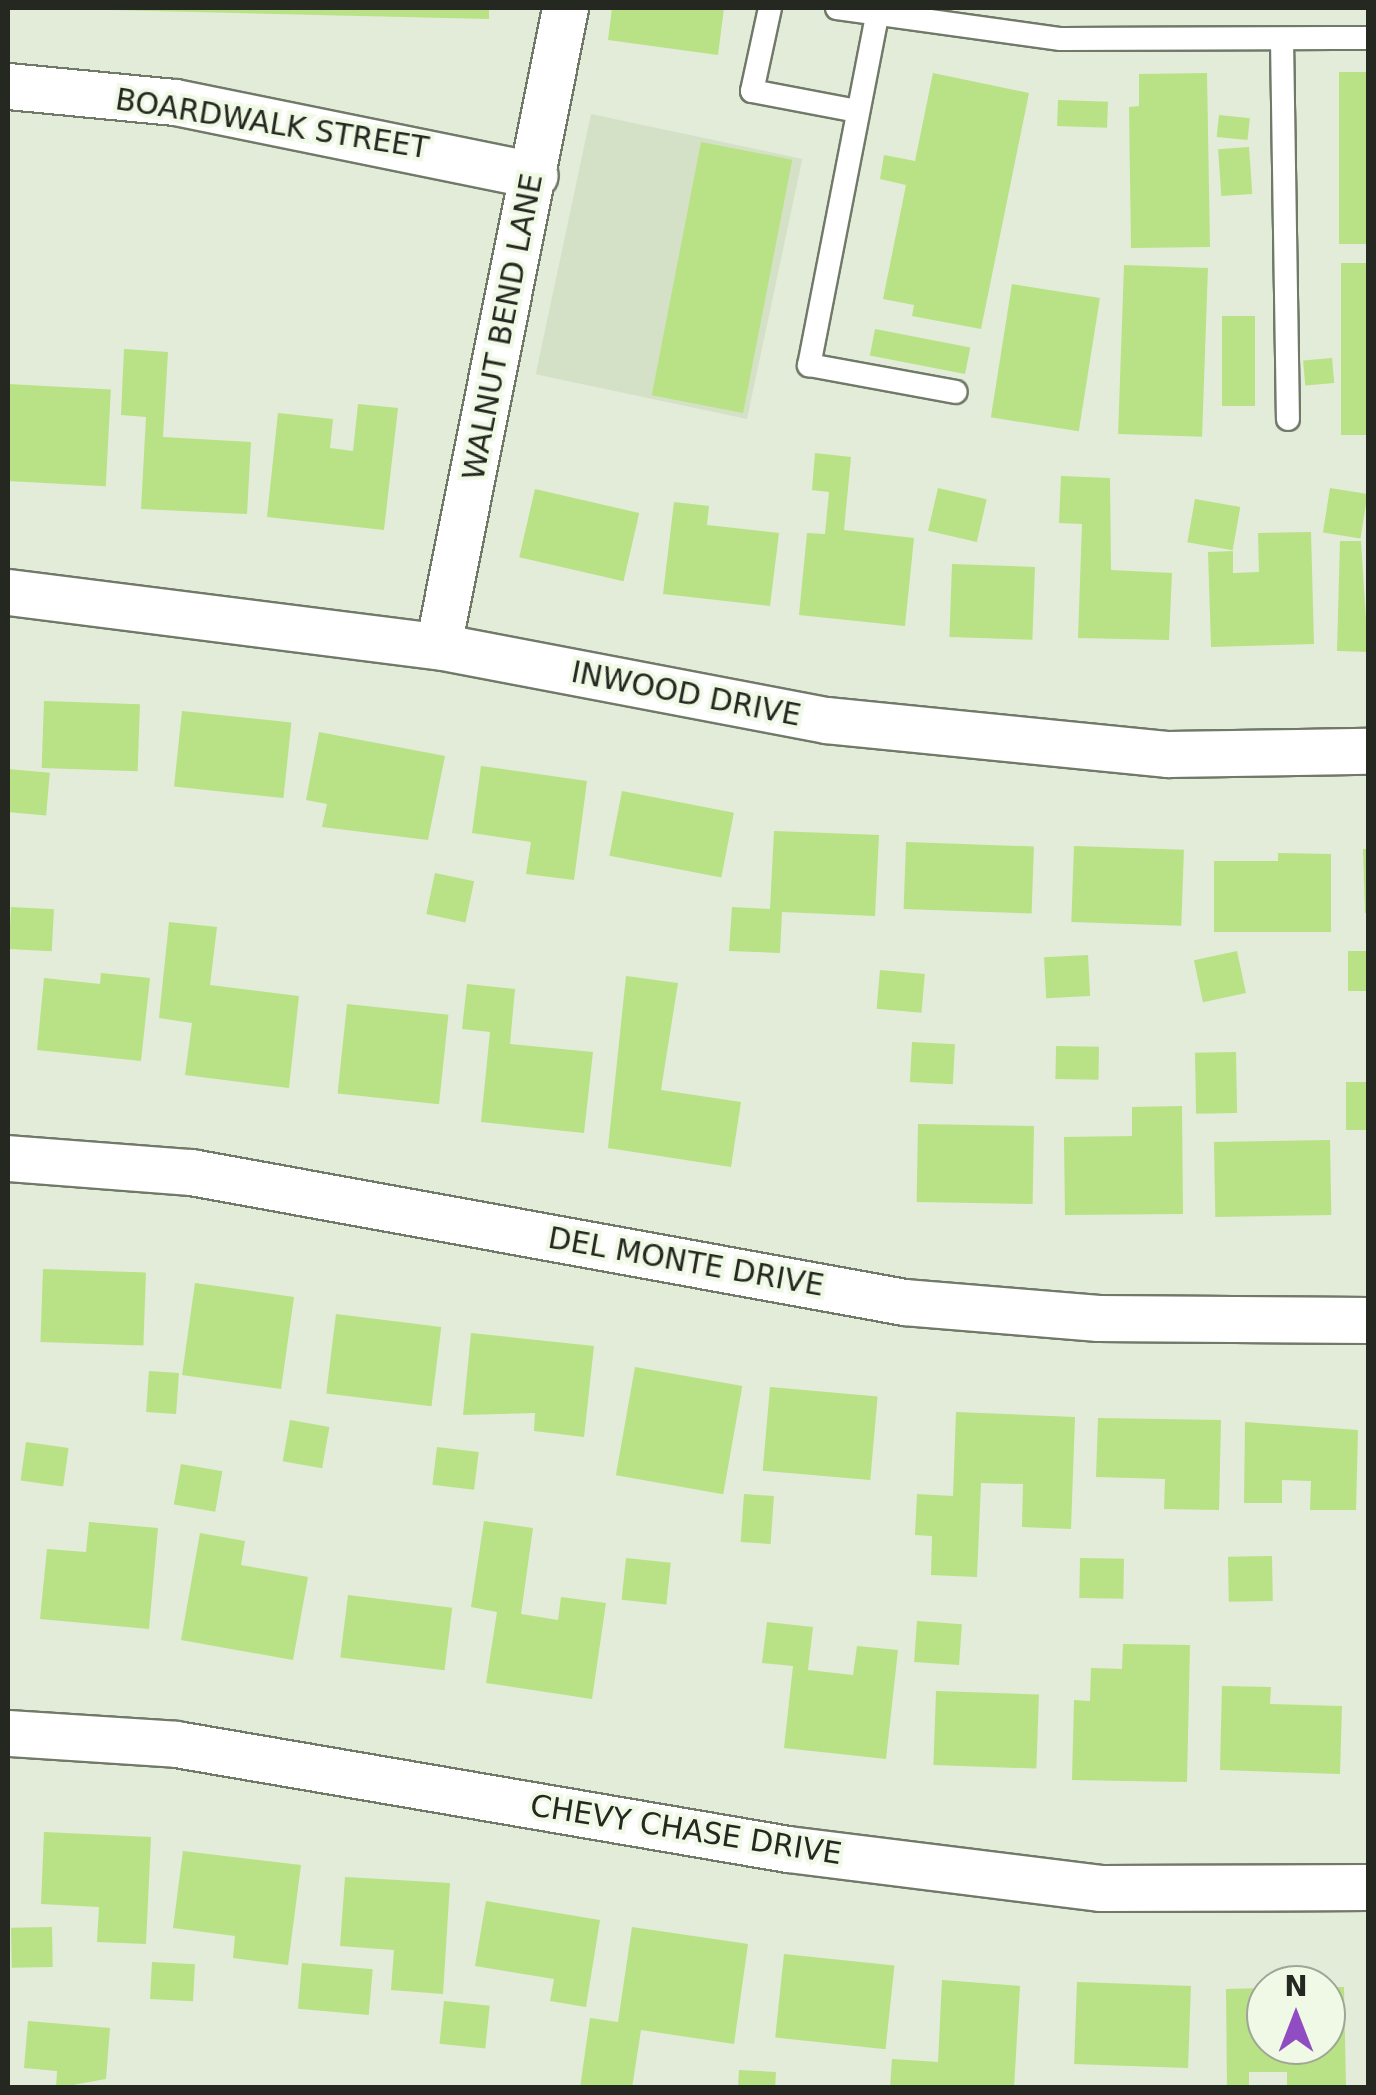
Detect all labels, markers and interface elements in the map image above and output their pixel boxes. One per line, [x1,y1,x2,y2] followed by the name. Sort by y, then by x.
[113,81,431,167] street label: BOARDWALK STREET
[456,171,550,483] street label: WALNUT BEND LANE
[568,654,804,734] street label: INWOOD DRIVE
[545,1220,827,1304] street label: DEL MONTE DRIVE
[528,1788,844,1872] street label: CHEVY CHASE DRIVE
[1246,1965,1346,2065] north arrow
[1284,1970,1308,2003] text: N

